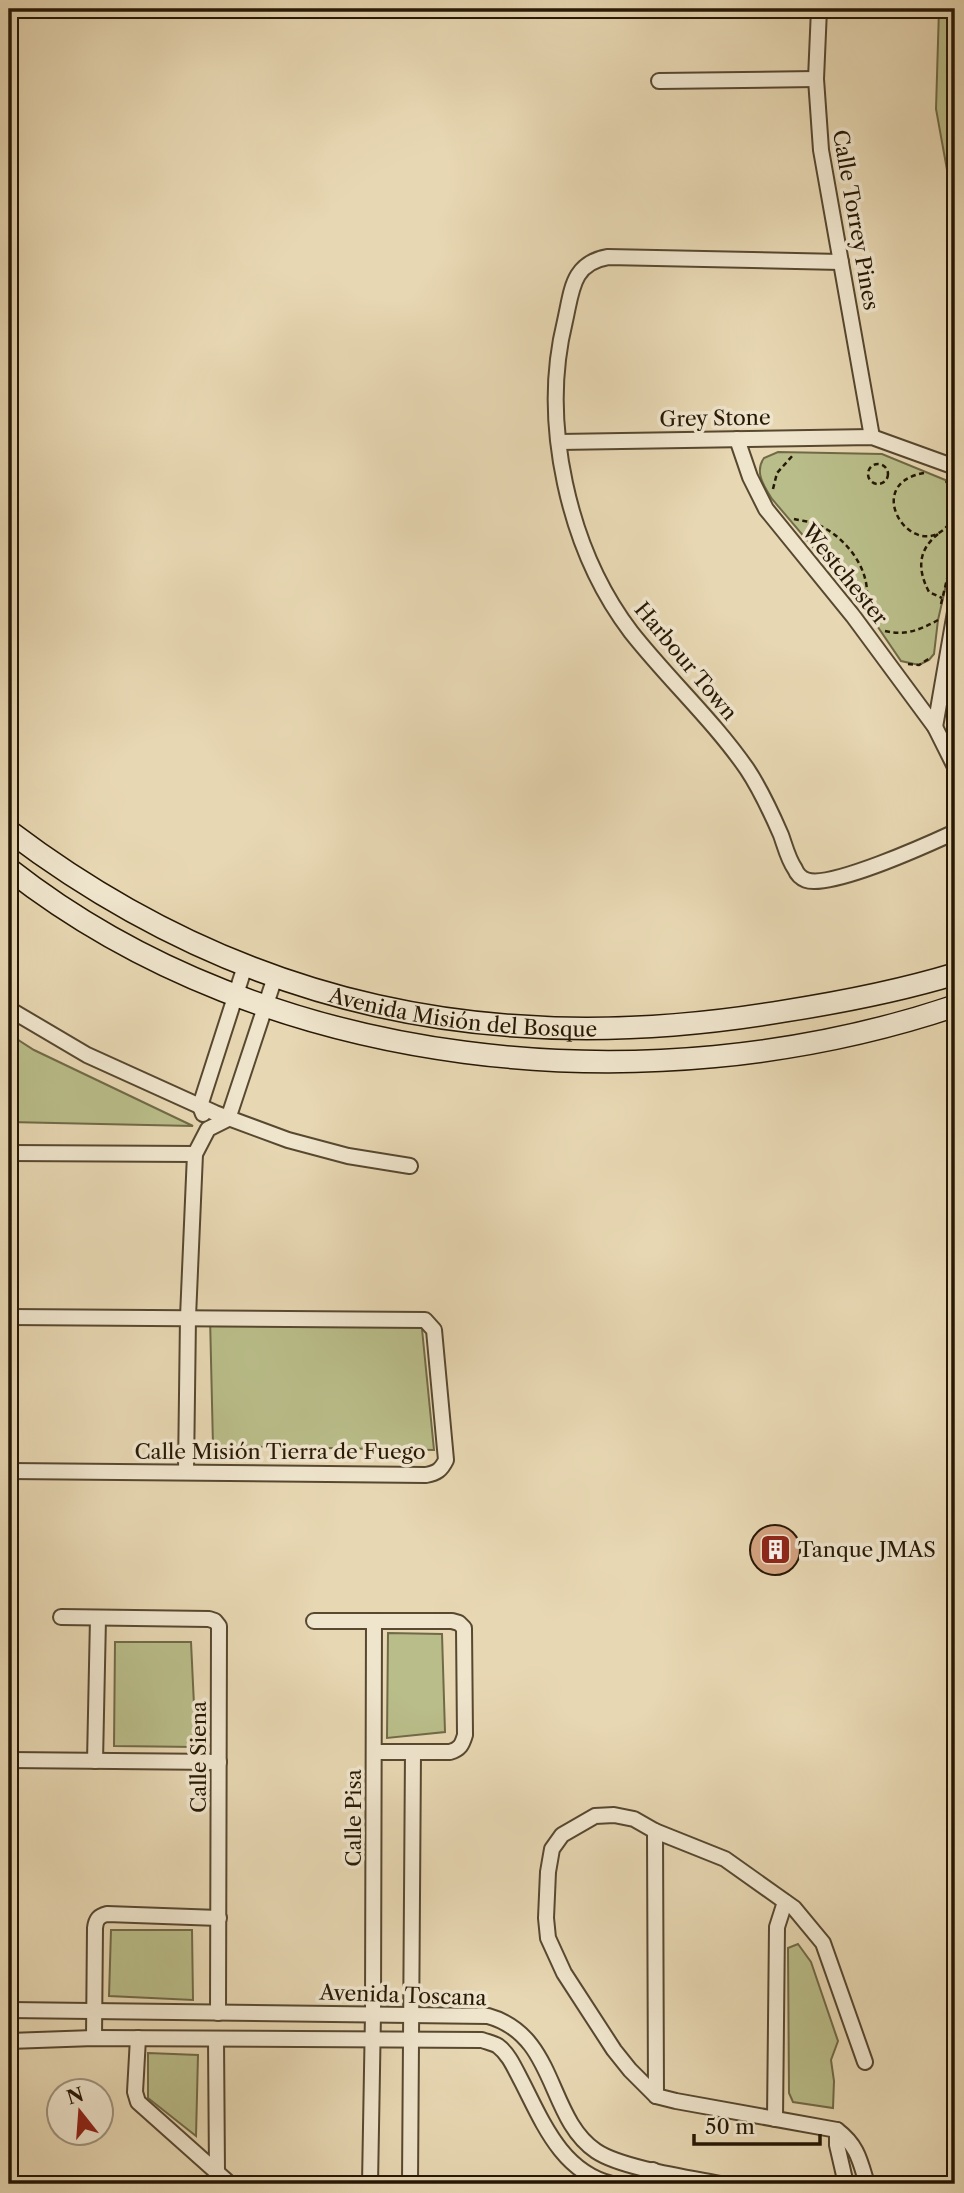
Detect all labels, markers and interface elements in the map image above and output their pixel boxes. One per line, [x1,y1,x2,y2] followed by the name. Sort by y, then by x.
[828,128,884,312] street label: Calle Torrey Pines
[659,405,771,431] street label: Grey Stone
[796,518,893,630] street label: Westchester
[629,597,743,725] street label: Harbour Town
[325,981,597,1041] street label: Avenida Misión del Bosque
[134,1439,426,1464] street label: Calle Misión Tierra de Fuego
[758,1532,792,1566] building icon: Tanque JMAS
[798,1537,936,1562] place label: Tanque JMAS
[186,1700,211,1813] street label: Calle Siena
[341,1768,366,1867] street label: Calle Pisa
[318,1980,488,2010] street label: Avenida Toscana
[46,2078,116,2148] north arrow
[64,2083,86,2110] text: N
[694,2102,820,2146] scale bar
[705,2114,755,2139] text: 50 m

